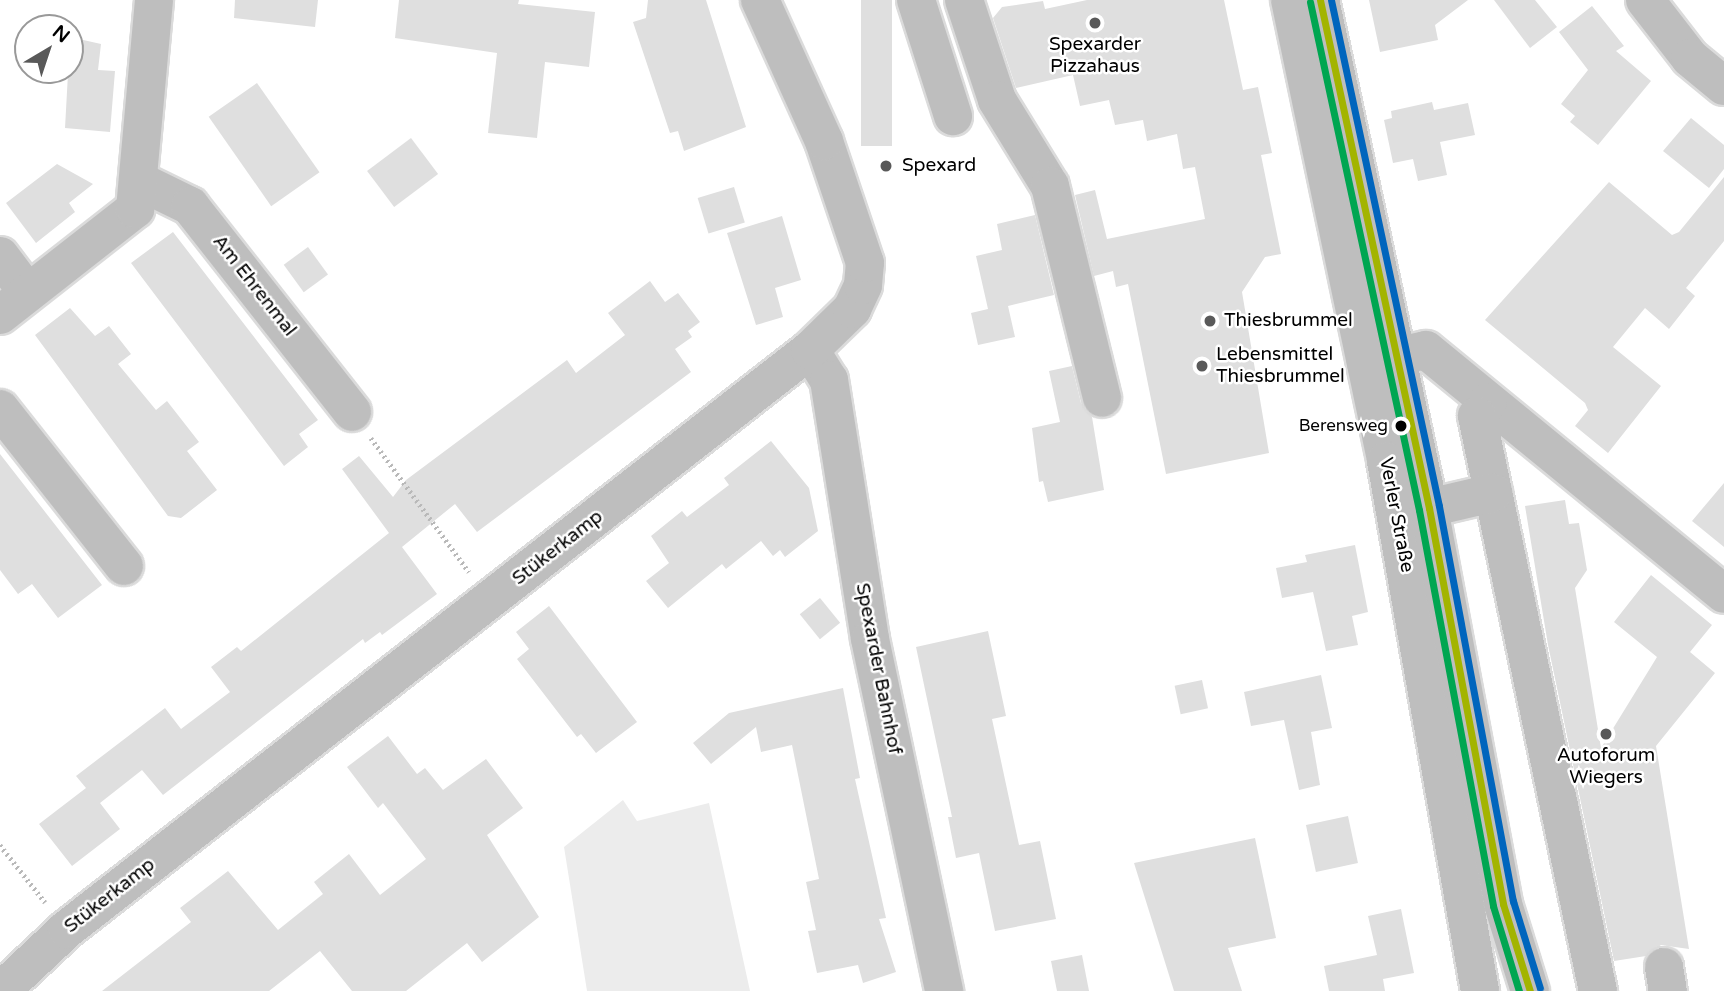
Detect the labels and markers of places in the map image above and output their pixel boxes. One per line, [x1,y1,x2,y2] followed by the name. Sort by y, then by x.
[1087,15,1103,31] marker: Spexarder Pizzahaus
[1049,34,1141,78] place label: Spexarder Pizzahaus
[902,155,976,177] place label: Spexard
[876,156,896,176] marker: Spexard
[1224,310,1353,332] place label: Thiesbrummel
[1202,313,1218,329] marker: Thiesbrummel
[1216,344,1345,388] place label: Lebensmittel Thiesbrummel
[1194,358,1210,374] marker: Lebensmittel Thiesbrummel
[1299,416,1388,436] place label: Berensweg
[1394,419,1408,433] marker: Berensweg
[1598,726,1614,742] marker: Autoforum Wiegers
[1557,745,1655,789] place label: Autoforum Wiegers

